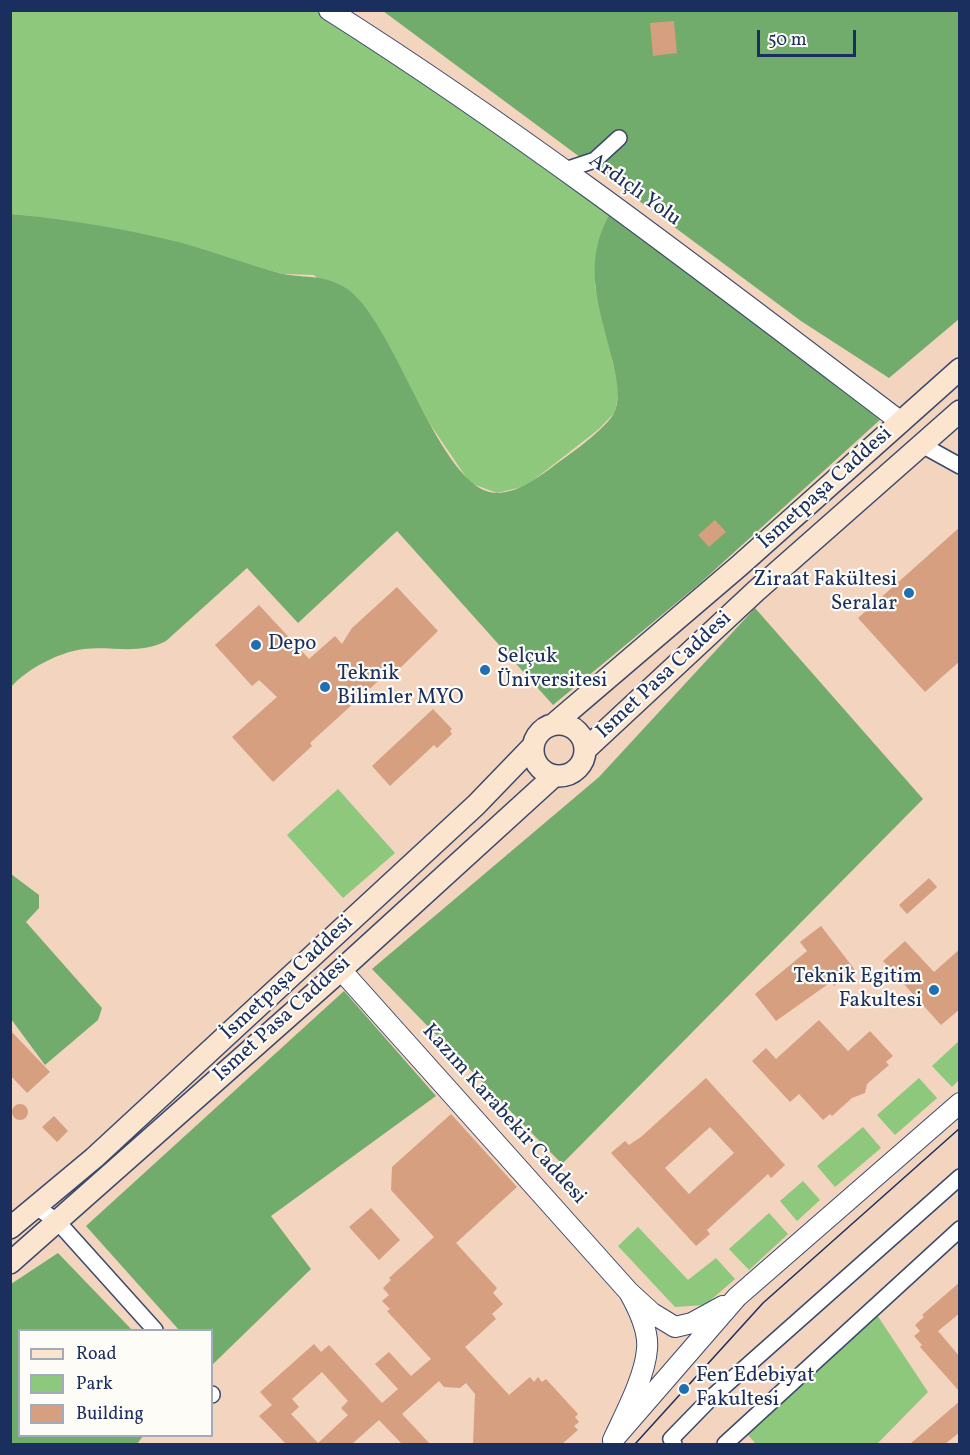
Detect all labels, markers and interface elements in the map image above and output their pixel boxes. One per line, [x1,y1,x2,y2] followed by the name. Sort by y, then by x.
[760,18,859,56] scale bar
[768,28,807,53] text: 50 m
[583,149,685,233] street label: Ardıçlı Yolu
[754,422,898,556] street label: İsmetpaşa Caddesi
[753,568,897,618] place label: Ziraat Fakültesi Seralar
[902,586,916,600] marker: Ziraat Fakültesi Seralar
[592,607,738,745] street label: Ismet Pasa Caddesi
[268,632,316,658] place label: Depo
[249,638,263,652] marker: Depo
[497,645,607,695] place label: Selçuk Üniversitesi
[337,662,463,712] place label: Teknik Bilimler MYO
[478,663,492,677] marker: Selçuk Üniversitesi
[318,680,332,694] marker: Teknik Bilimler MYO
[217,911,359,1047] street label: İsmetpaşa Caddesi
[209,952,357,1088] street label: Ismet Pasa Caddesi
[793,965,922,1015] place label: Teknik Egitim Fakultesi
[927,983,941,997] marker: Teknik Egitim Fakultesi
[415,1020,591,1210] street label: Kazım Karabekir Caddesi
[18,1329,213,1437] legend
[76,1342,117,1367] text: Road
[696,1364,815,1414] place label: Fen Edebiyat Fakultesi
[76,1372,113,1397] text: Park
[677,1382,691,1396] marker: Fen Edebiyat Fakultesi
[76,1402,144,1427] text: Building

